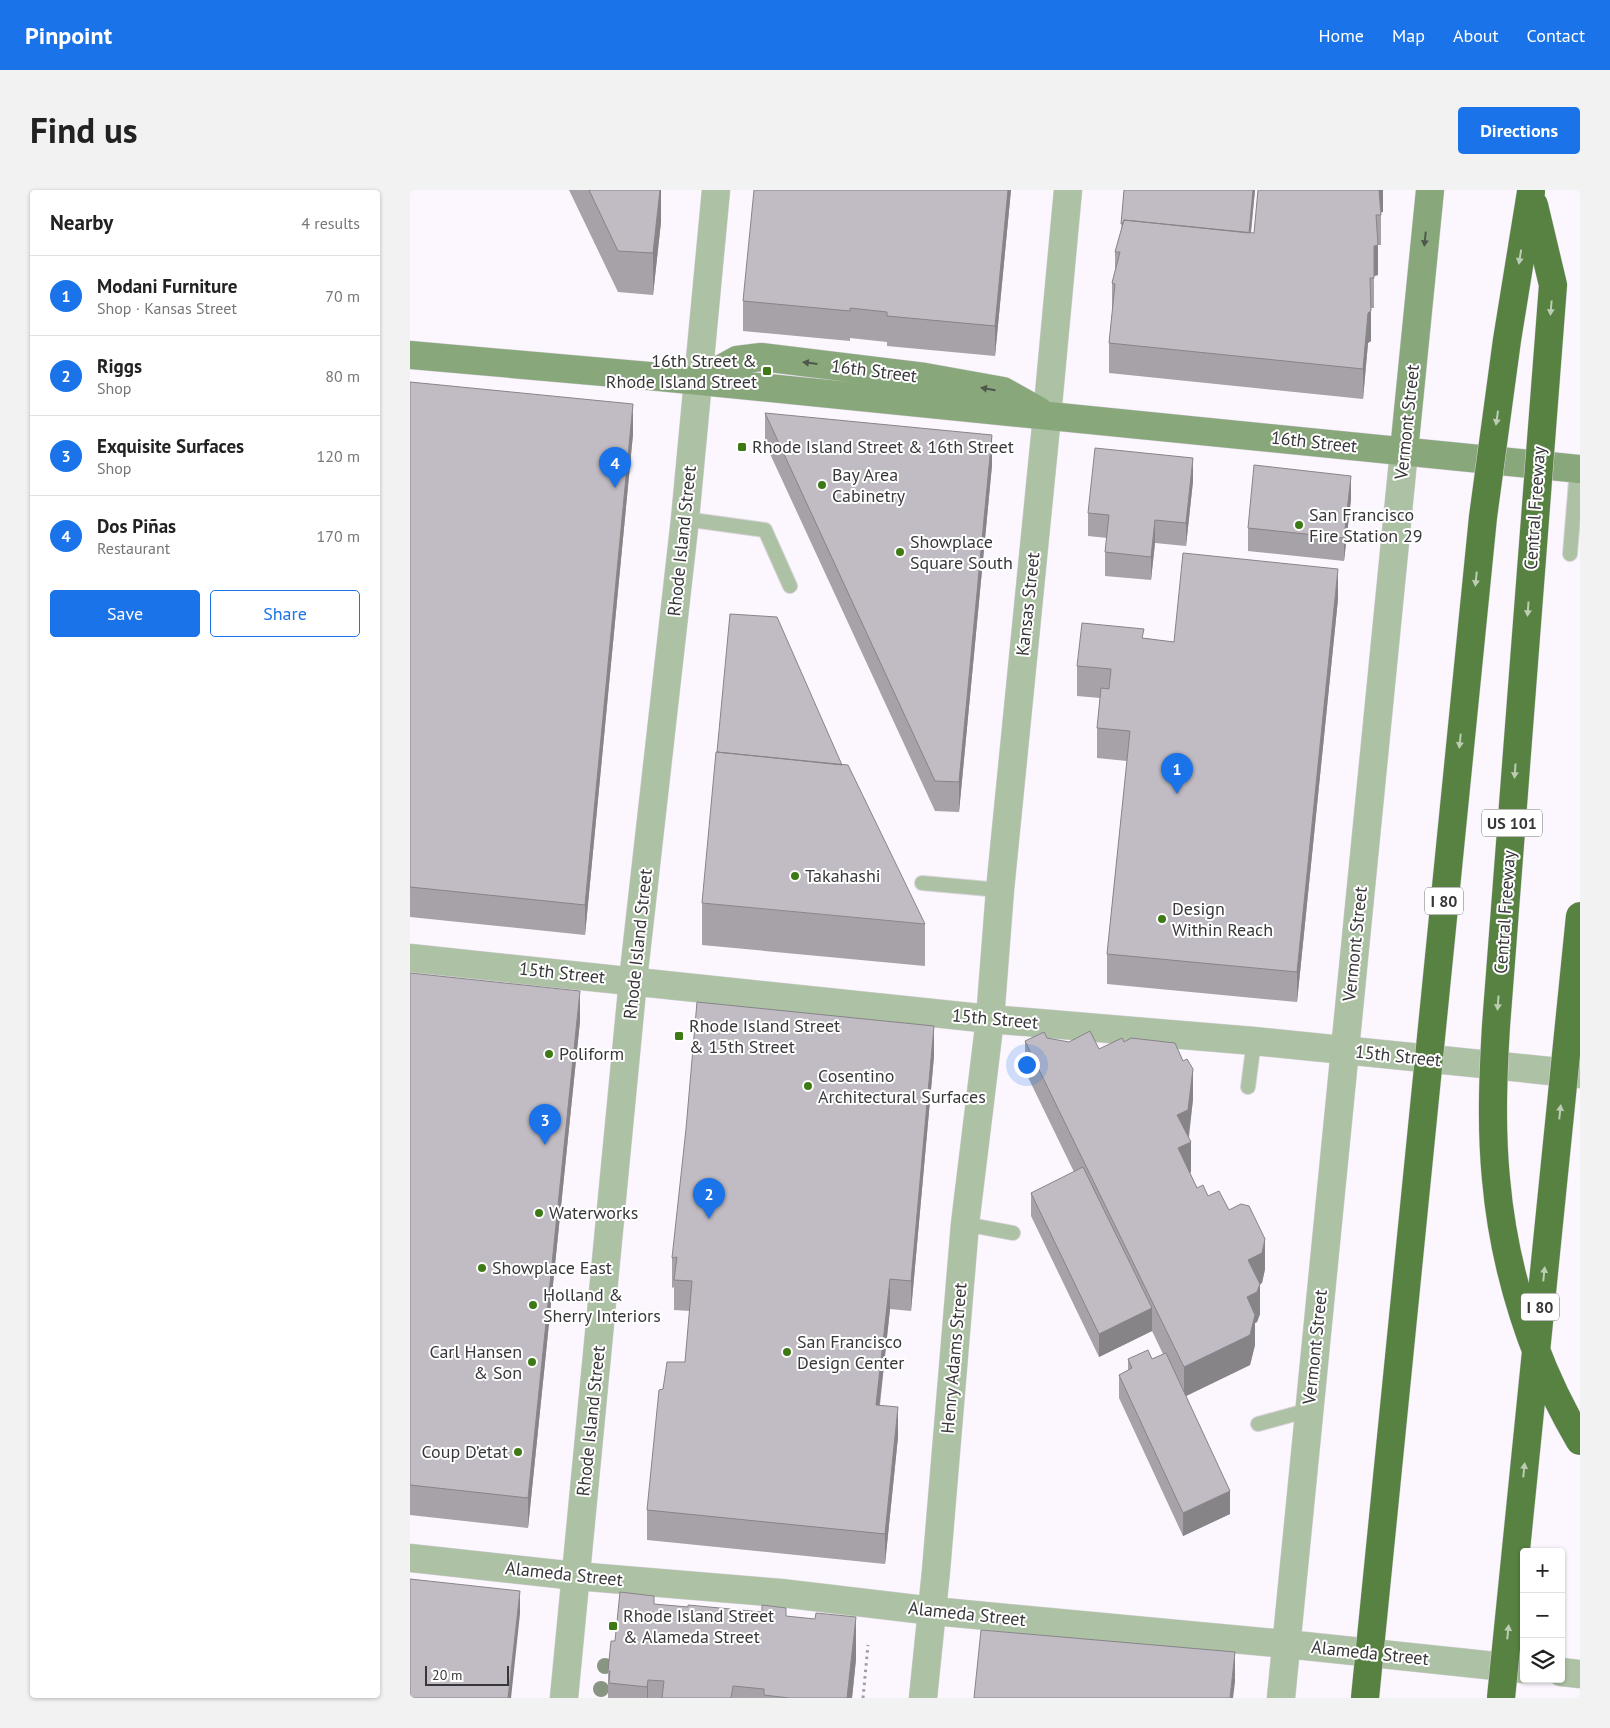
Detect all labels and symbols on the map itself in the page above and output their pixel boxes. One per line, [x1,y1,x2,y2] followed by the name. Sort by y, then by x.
[1421,231,1429,247] one-way arrow
[1516,250,1524,266] one-way arrow
[1547,300,1555,316] one-way arrow
[606,349,757,393] place label: 16th Street & Rhode Island Street
[830,354,918,387] street label: 16th Street
[801,359,817,367] one-way arrow
[1389,363,1424,482] street label: Vermont Street
[761,365,773,377] marker: 16th Street & Rhode Island Street
[979,384,995,392] one-way arrow
[1492,410,1500,426] one-way arrow
[1270,426,1358,457] street label: 16th Street
[752,435,1014,458] place label: Rhode Island Street & 16th Street
[736,441,748,453] marker: Rhode Island Street & 16th Street
[1519,445,1550,570] street label: Central Freeway
[599,447,631,488] pin: 4
[832,463,906,507] place label: Bay Area Cabinetry
[662,465,701,617] street label: Rhode Island Street
[816,479,828,491] marker: Bay Area Cabinetry
[1309,503,1423,547] place label: San Francisco Fire Station 29
[1293,519,1305,531] marker: San Francisco Fire Station 29
[910,530,1013,574] place label: Showplace Square South
[894,546,906,558] marker: Showplace Square South
[1011,551,1044,657] street label: Kansas Street
[1472,571,1480,587] one-way arrow
[1523,602,1531,618] one-way arrow
[1455,733,1463,749] one-way arrow
[1161,753,1193,794] pin: 1
[1511,764,1519,780] one-way arrow
[1482,810,1542,836] road number: US 101
[1489,849,1520,974] street label: Central Freeway
[805,864,881,887] place label: Takahashi
[618,868,657,1020] street label: Rhode Island Street
[789,870,801,882] marker: Takahashi
[1337,885,1372,1004] street label: Vermont Street
[1425,888,1463,914] road number: I 80
[1172,897,1273,941] place label: Design Within Reach
[1156,913,1168,925] marker: Design Within Reach
[518,957,606,988] street label: 15th Street
[1494,996,1502,1012] one-way arrow
[951,1003,1039,1034] street label: 15th Street
[689,1014,840,1058] place label: Rhode Island Street & 15th Street
[673,1030,685,1042] marker: Rhode Island Street & 15th Street
[1354,1040,1442,1071] street label: 15th Street
[559,1042,624,1065] place label: Poliform
[543,1048,555,1060] marker: Poliform
[1014,1052,1040,1078] your location
[818,1064,986,1108] place label: Cosentino Architectural Surfaces
[802,1080,814,1092] marker: Cosentino Architectural Surfaces
[529,1104,561,1145] pin: 3
[1556,1104,1564,1120] one-way arrow
[693,1178,725,1219] pin: 2
[549,1201,638,1224] place label: Waterworks
[533,1207,545,1219] marker: Waterworks
[492,1256,612,1279] place label: Showplace East
[476,1262,488,1274] marker: Showplace East
[1540,1266,1548,1282] one-way arrow
[935,1282,972,1434] street label: Henry Adams Street
[543,1283,661,1327] place label: Holland & Sherry Interiors
[1297,1288,1332,1407] street label: Vermont Street
[1521,1294,1559,1320] road number: I 80
[527,1299,539,1311] marker: Holland & Sherry Interiors
[797,1330,904,1374] place label: San Francisco Design Center
[429,1340,522,1384] place label: Carl Hansen & Son
[571,1345,610,1497] street label: Rhode Island Street
[781,1346,793,1358] marker: San Francisco Design Center
[526,1356,538,1368] marker: Carl Hansen & Son
[421,1440,508,1463] place label: Coup D’etat
[512,1446,524,1458] marker: Coup D’etat
[1520,1462,1528,1478] one-way arrow
[504,1556,624,1591] street label: Alameda Street
[907,1596,1027,1631] street label: Alameda Street
[623,1604,774,1648] place label: Rhode Island Street & Alameda Street
[607,1620,619,1632] marker: Rhode Island Street & Alameda Street
[1504,1624,1512,1640] one-way arrow
[1310,1635,1430,1670] street label: Alameda Street
[425,1663,509,1686] scale bar

